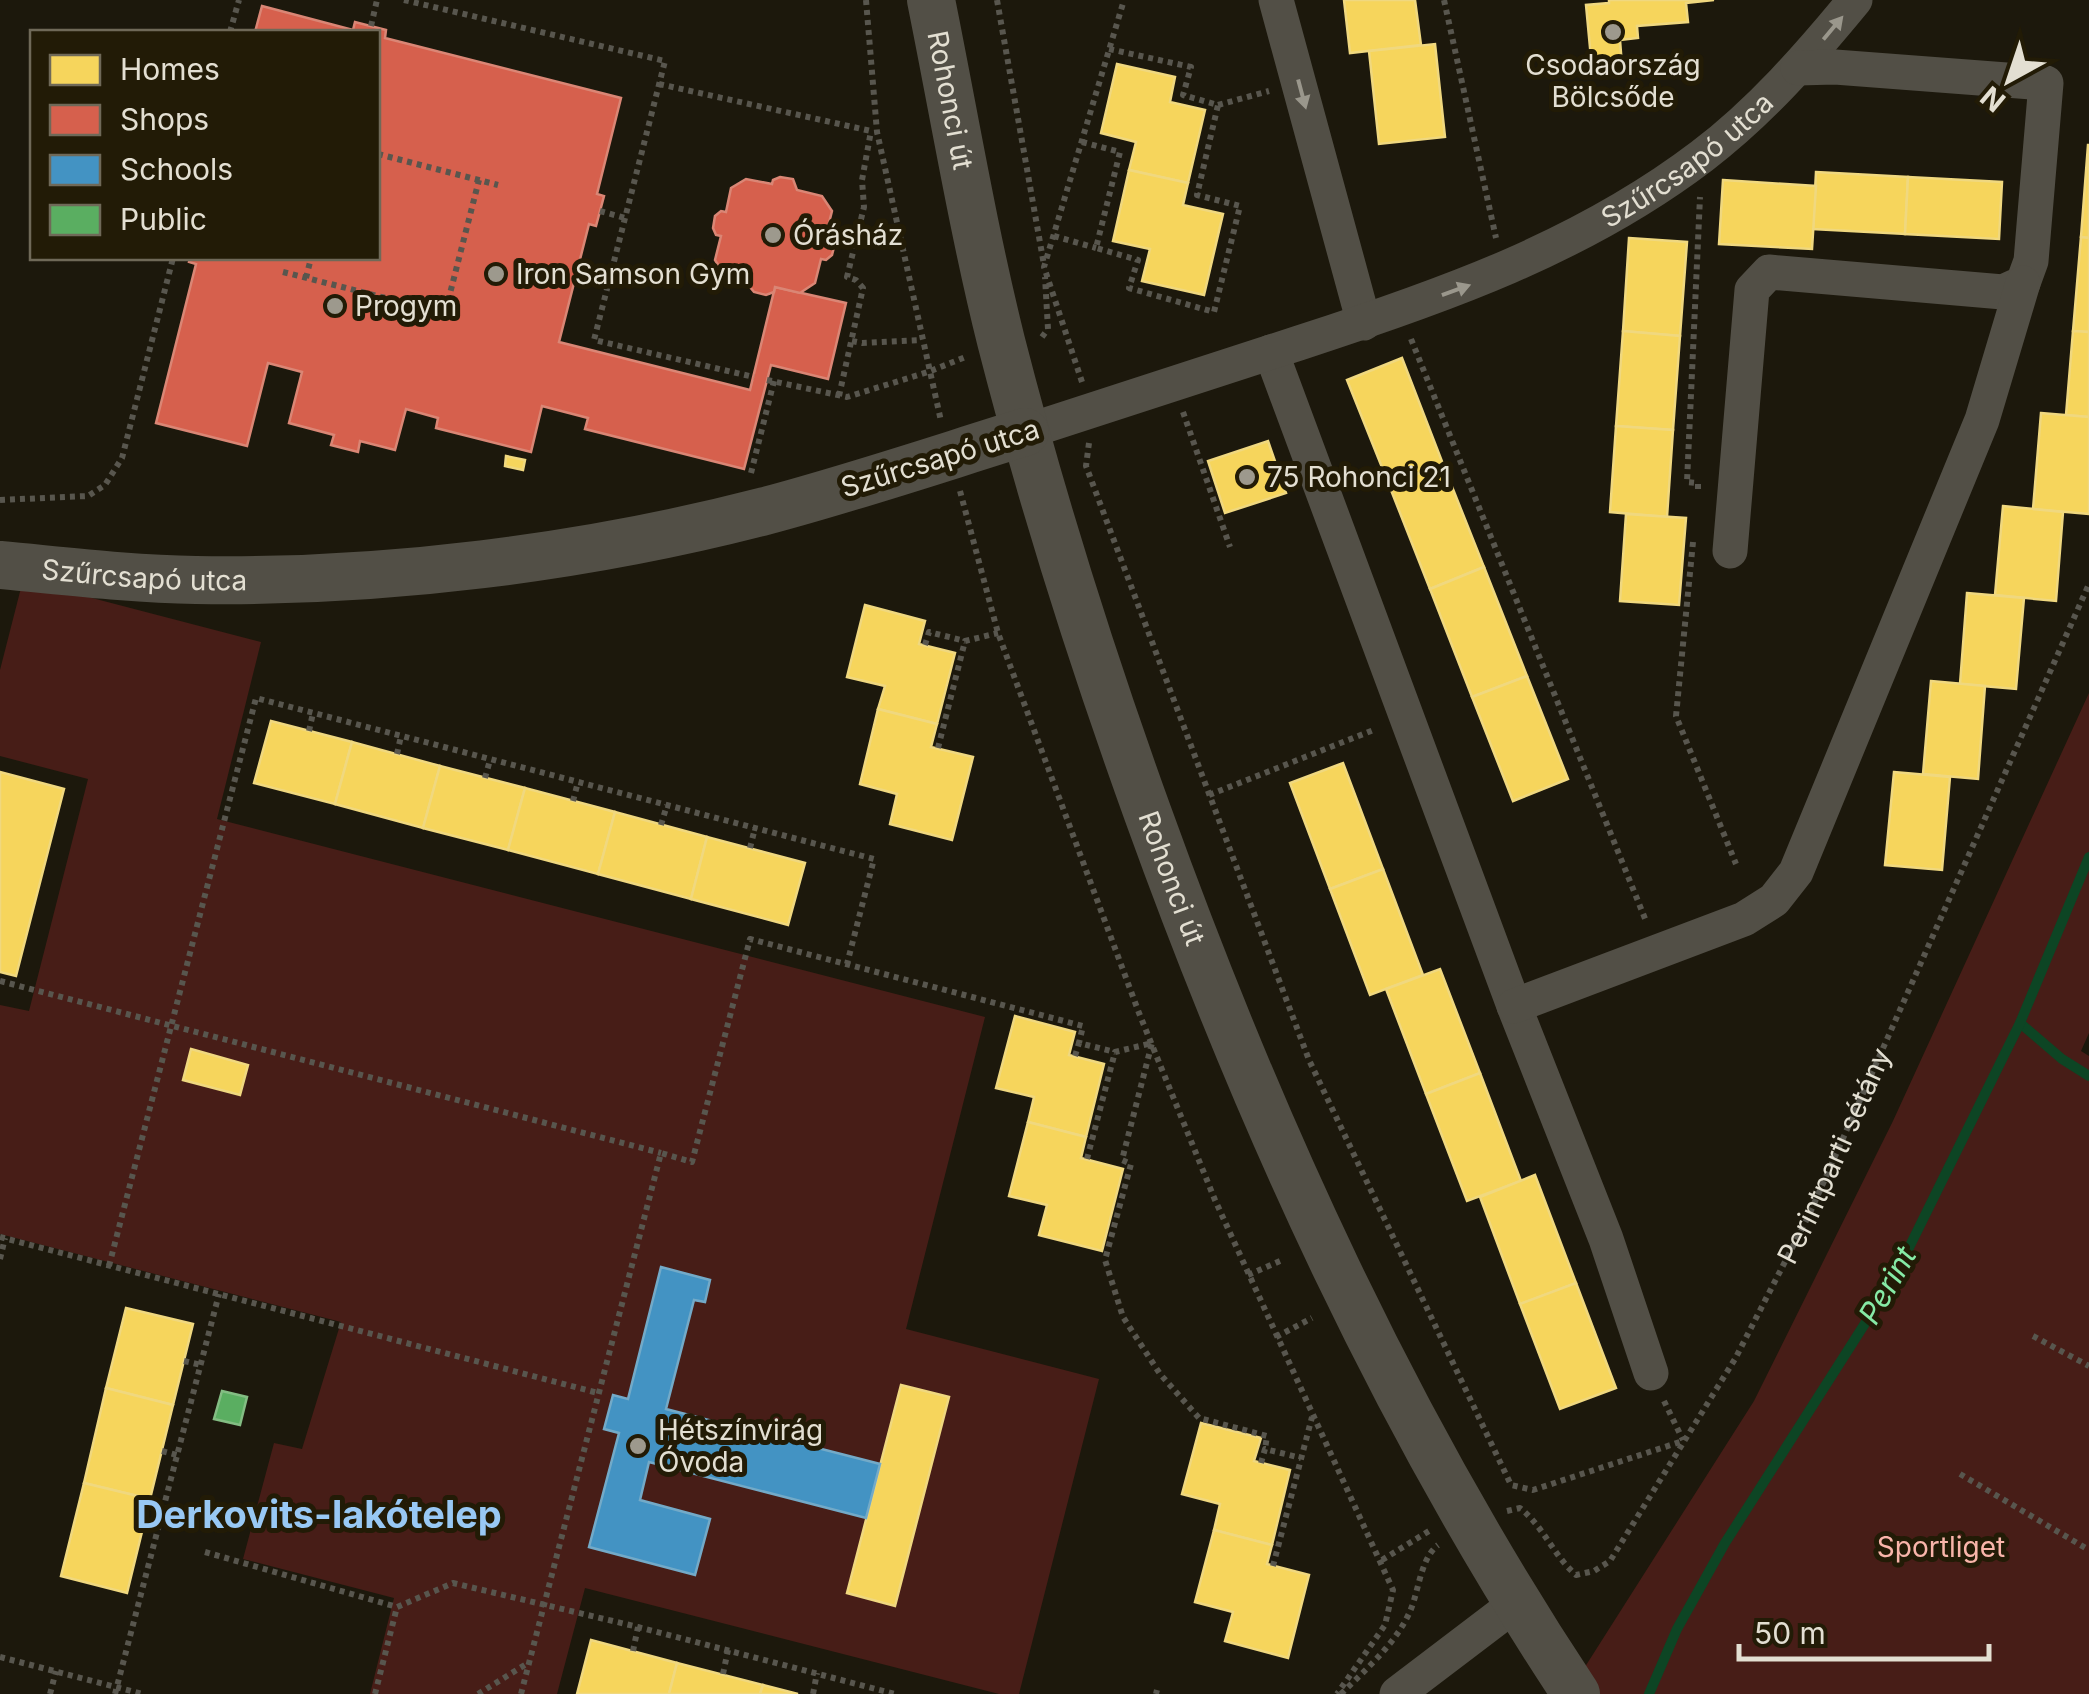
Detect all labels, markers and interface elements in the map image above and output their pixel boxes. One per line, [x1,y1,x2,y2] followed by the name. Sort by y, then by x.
[1822,15,1843,40] one-way arrow
[1602,21,1624,43] marker: Csodaország Bölcsőde
[920,28,980,172] street label: Rohonci út
[30,30,380,260] legend
[1959,30,2059,130] north arrow
[1525,48,1701,114] place label: Csodaország Bölcsőde
[120,51,220,87] text: Homes
[1295,79,1310,110] one-way arrow
[1974,79,2012,119] text: N
[1595,86,1780,235] street label: Szűrcsapó utca
[120,101,209,137] text: Shops
[120,151,233,187] text: Schools
[120,201,207,237] text: Public
[793,218,903,252] place label: Órásház
[762,224,784,246] marker: Órásház
[516,257,750,291] place label: Iron Samson Gym
[485,263,507,285] marker: Iron Samson Gym
[1441,282,1471,297] one-way arrow
[355,289,457,323] place label: Progym
[324,295,346,317] marker: Progym
[837,412,1043,504] street label: Szűrcsapó utca
[1267,460,1451,494] place label: 75 Rohonci 21
[1236,466,1258,488] marker: 75 Rohonci 21
[40,552,247,597] street label: Szűrcsapó utca
[1131,806,1212,950] street label: Rohonci út
[1770,1043,1898,1269] street label: Perintparti sétány
[1851,1239,1924,1330] water label: Perint
[658,1413,823,1479] place label: Hétszínvirág Óvoda
[627,1435,649,1457] marker: Hétszínvirág Óvoda
[136,1491,502,1537] district label: Derkovits-lakótelep
[1877,1530,2005,1564] park label: Sportliget
[1739,1599,1989,1661] scale bar
[1754,1615,1826,1651] text: 50 m

